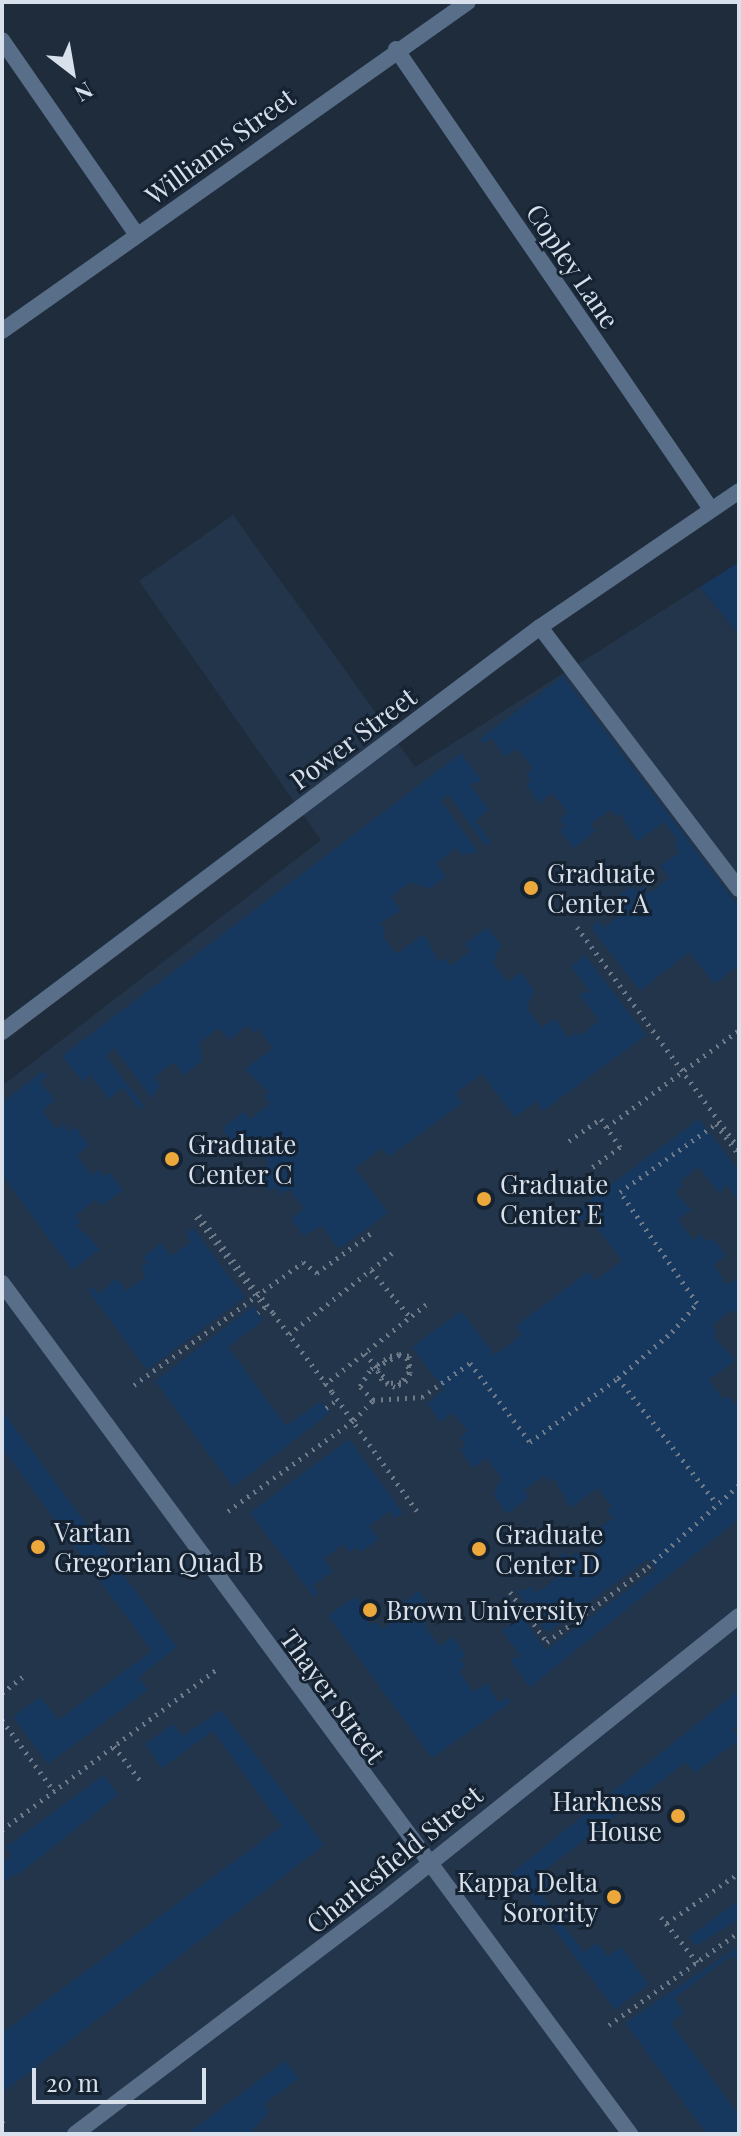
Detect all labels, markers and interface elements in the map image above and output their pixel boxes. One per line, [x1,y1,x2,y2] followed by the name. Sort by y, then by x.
[32,32,112,112] north arrow
[70,76,99,110] text: N
[139,81,301,211] street label: Williams Street
[520,198,626,334] street label: Copley Lane
[284,680,422,796] street label: Power Street
[547,857,655,918] place label: Graduate Center A
[522,879,540,897] marker: Graduate Center A
[188,1128,296,1190] place label: Graduate Center C
[163,1150,181,1168] marker: Graduate Center C
[500,1168,608,1230] place label: Graduate Center E
[475,1190,493,1208] marker: Graduate Center E
[54,1516,263,1578] place label: Vartan Gregorian Quad B
[495,1518,603,1580] place label: Graduate Center D
[29,1538,47,1556] marker: Vartan Gregorian Quad B
[470,1540,488,1558] marker: Graduate Center D
[386,1594,588,1626] place label: Brown University
[361,1601,379,1619] marker: Brown University
[274,1623,392,1769] street label: Thayer Street
[300,1779,488,1939] street label: Charlesfield Street
[552,1785,662,1846] place label: Harkness House
[669,1807,687,1825] marker: Harkness House
[457,1866,598,1928] place label: Kappa Delta Sorority
[605,1888,623,1906] marker: Kappa Delta Sorority
[36,2052,210,2102] scale bar
[46,2066,99,2098] text: 20 m

